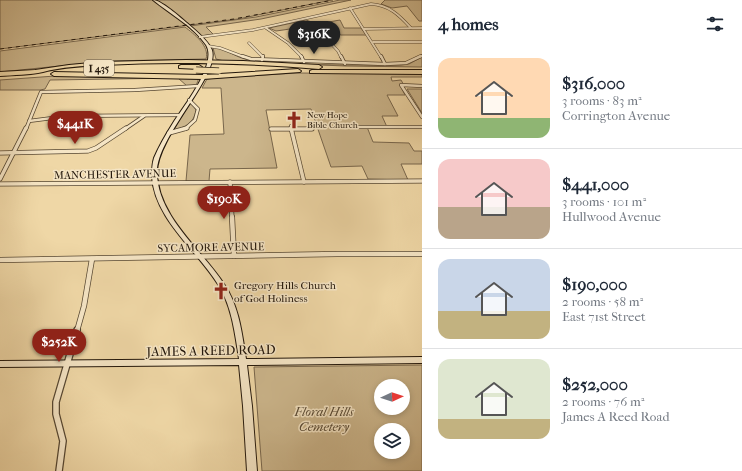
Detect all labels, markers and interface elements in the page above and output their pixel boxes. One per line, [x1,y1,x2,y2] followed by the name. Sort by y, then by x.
[704,13,726,35] icon: filters
[438,14,498,34] text: 4 homes
[286,21,342,55] pin: $316K
[297,26,331,41] text: $316K
[84,60,114,76] road number: I 435
[562,73,625,93] text: $316,000
[470,74,518,122] icon: home
[562,93,642,108] text: 3 rooms · 83 m²
[562,108,670,123] text: Corrington Avenue
[284,110,304,130] church icon: New Hope Bible Church
[307,110,358,130] place label: New Hope Bible Church
[47,111,103,145] pin: $441K
[57,116,93,131] text: $441K
[54,167,177,182] street label: MANCHESTER AVENUE
[562,174,629,194] text: $441,000
[470,175,518,223] icon: home
[196,186,252,220] pin: $190K
[206,191,242,206] text: $190K
[562,194,646,209] text: 3 rooms · 101 m²
[562,209,661,224] text: Hullwood Avenue
[157,240,265,255] street label: SYCAMORE AVENUE
[562,274,627,294] text: $190,000
[470,275,518,323] icon: home
[234,279,337,305] place label: Gregory Hills Church of God Holiness
[211,281,231,301] church icon: Gregory Hills Church of God Holiness
[562,294,643,309] text: 2 rooms · 58 m²
[562,309,646,324] text: East 71st Street
[31,329,87,363] pin: $252K
[41,334,77,349] text: $252K
[145,342,276,359] street label: JAMES A REED ROAD
[562,374,628,394] text: $252,000
[470,375,518,423] icon: home
[374,379,410,415] north arrow
[374,379,410,459] map controls
[562,394,644,409] text: 2 rooms · 76 m²
[294,404,355,434] park label: Floral Hills Cemetery
[562,409,670,424] text: James A Reed Road
[374,423,410,459] button: layers

